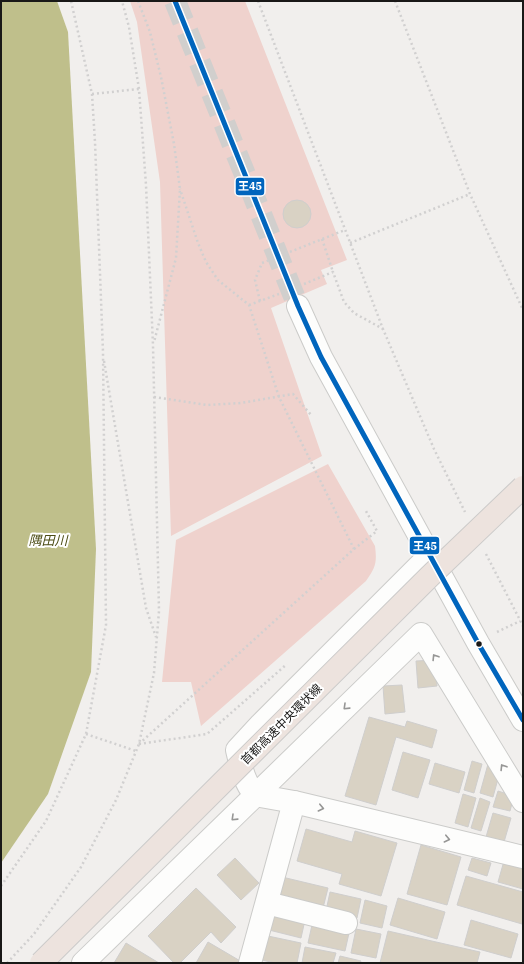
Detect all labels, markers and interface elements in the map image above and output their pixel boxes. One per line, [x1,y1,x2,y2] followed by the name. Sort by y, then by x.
[235,177,265,196] line badge: 王45
[238,179,262,193] text: 王45
[28,532,69,549] water label: 隅田川
[409,536,440,555] line badge: 王45
[413,539,437,553] text: 王45
[474,639,484,649] unlabelled marker
[432,654,439,661] one-way arrow
[238,681,324,767] street label: 首都高速中央環状線
[343,702,351,710] one-way arrow
[500,764,507,771] one-way arrow
[318,804,324,812] one-way arrow
[231,813,239,820] one-way arrow
[444,834,450,842] one-way arrow

